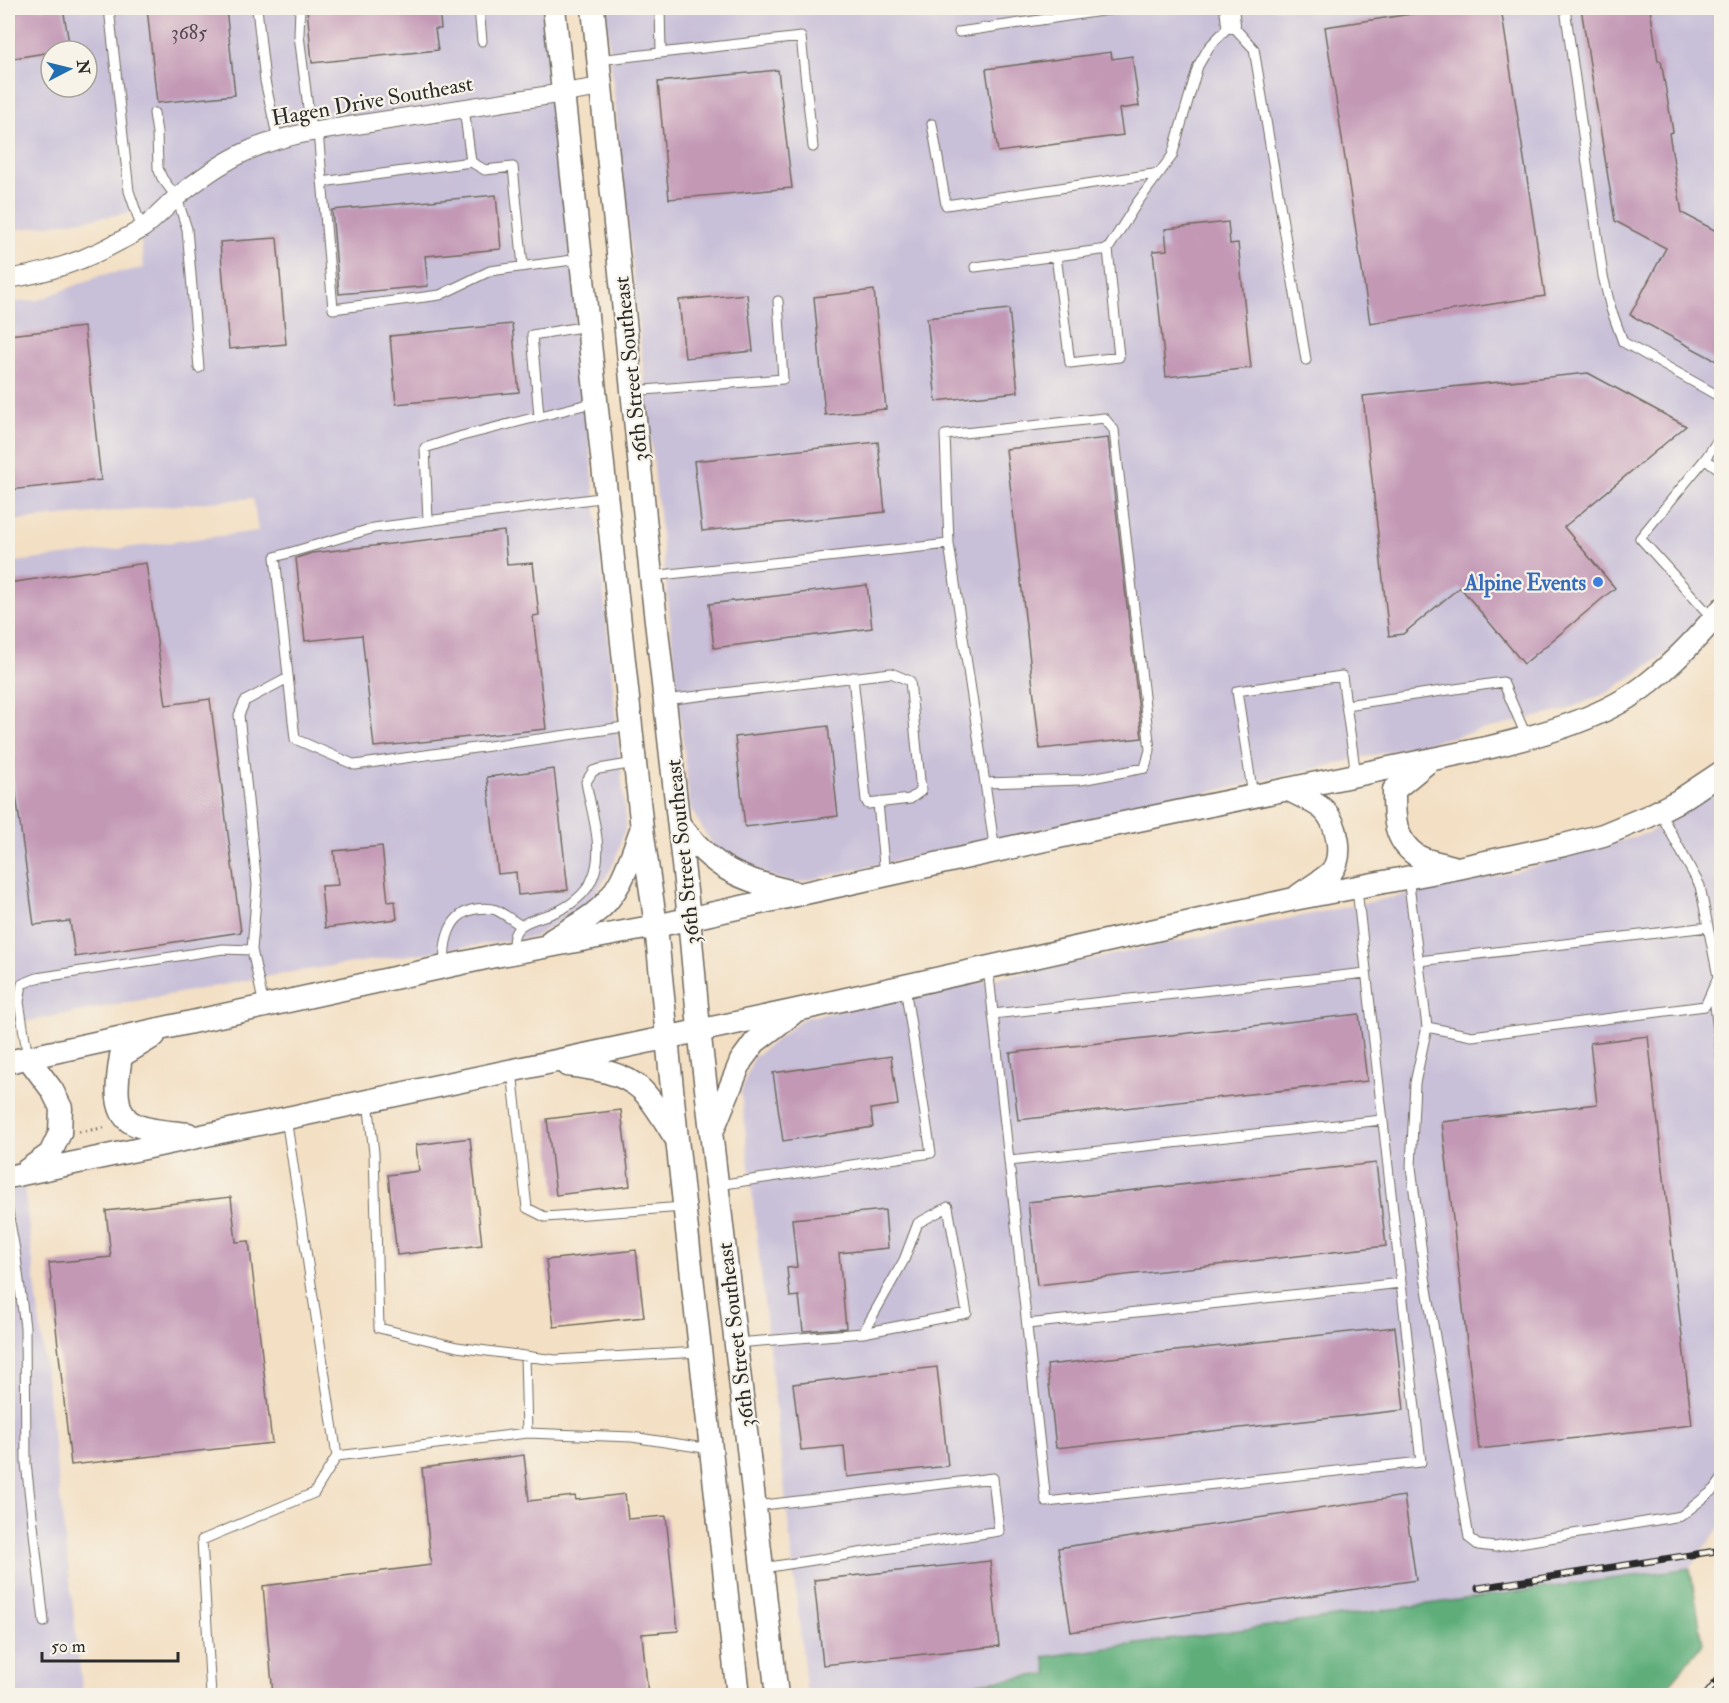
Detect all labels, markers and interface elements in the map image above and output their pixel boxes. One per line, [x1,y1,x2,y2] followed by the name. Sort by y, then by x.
[171,20,207,45] house number: 3685
[39,39,99,99] north arrow
[72,58,94,76] text: N
[269,70,475,132] street label: Hagen Drive Southeast
[607,275,655,463] street label: 36th Street Southeast
[1464,569,1586,598] place label: Alpine Events
[1591,575,1605,589] marker: Alpine Events
[659,758,707,946] street label: 36th Street Southeast
[711,1241,761,1429] street label: 36th Street Southeast
[42,1625,178,1663] scale bar
[51,1635,86,1658] text: 50 m

